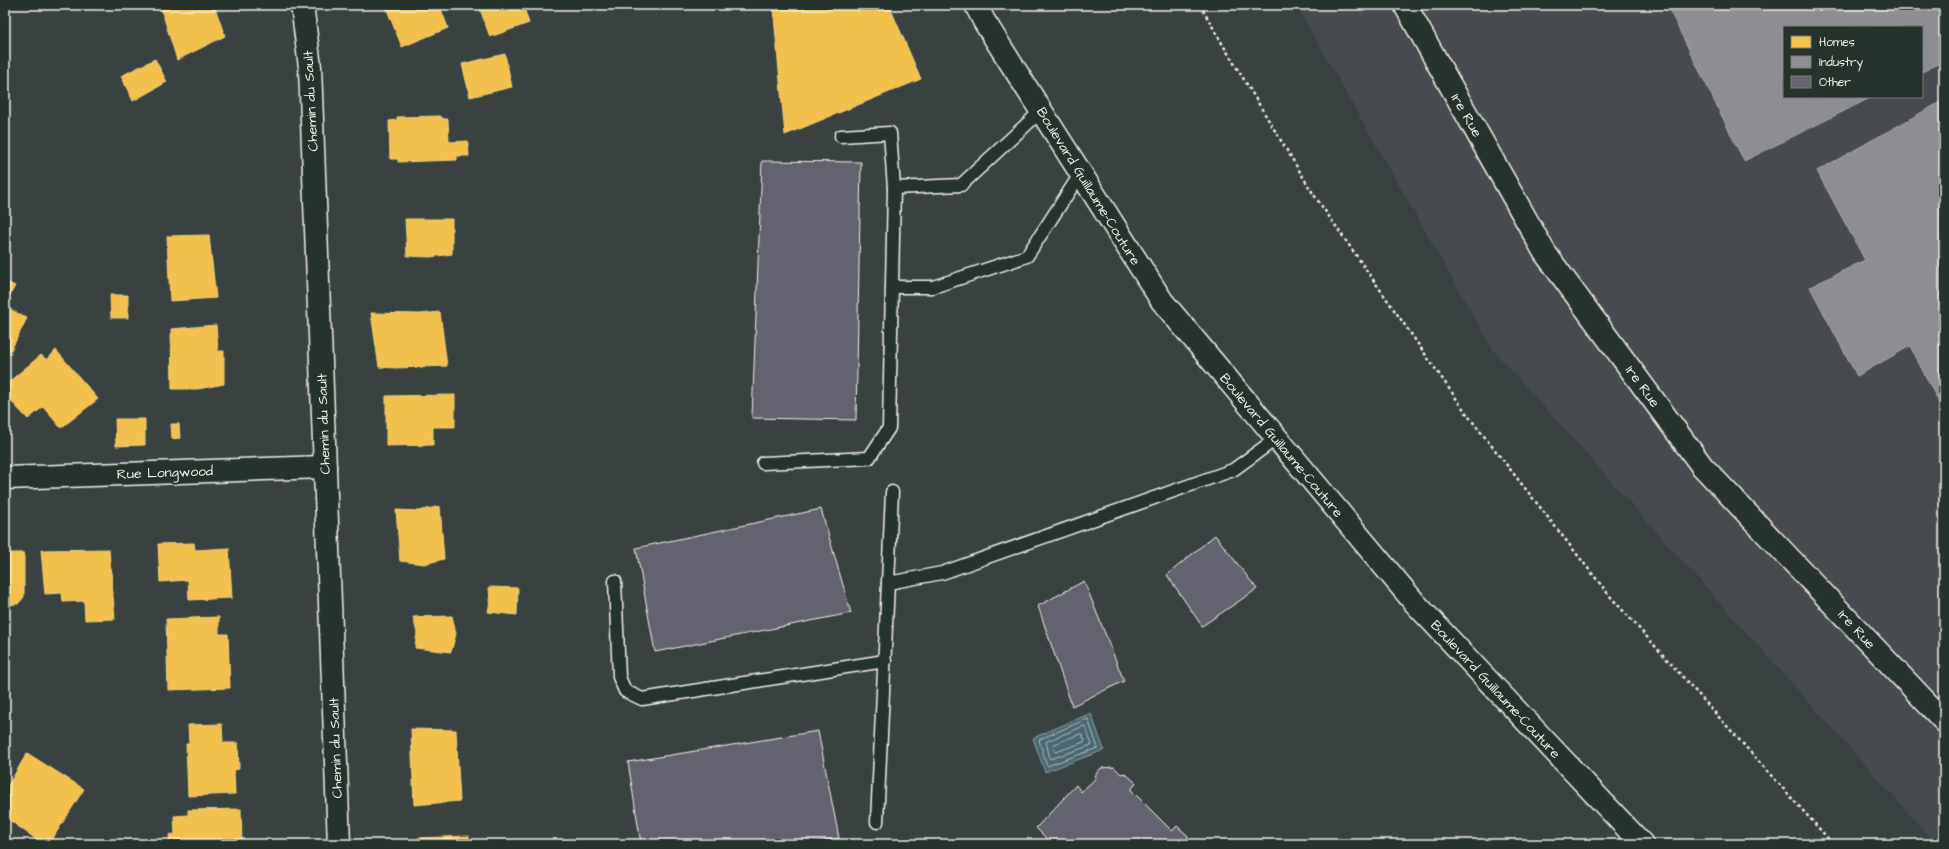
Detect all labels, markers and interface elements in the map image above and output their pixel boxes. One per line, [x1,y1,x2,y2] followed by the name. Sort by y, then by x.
[1783,26,1923,98] legend
[1819,34,1855,51] text: Homes
[298,50,324,152] street label: Chemin du Sault
[1819,54,1864,72] text: Industry
[1819,74,1851,91] text: Other
[1446,90,1487,141] street label: 1re Rue
[1031,104,1145,270] street label: Boulevard Guillaume-Couture
[1620,362,1664,412] street label: 1re Rue
[1215,369,1348,522] street label: Boulevard Guillaume-Couture
[312,373,336,475] street label: Chemin du Sault
[117,461,214,485] street label: Rue Longwood
[1833,606,1880,654] street label: 1re Rue
[1426,616,1565,764] street label: Boulevard Guillaume-Couture
[324,697,348,799] street label: Chemin du Sault

